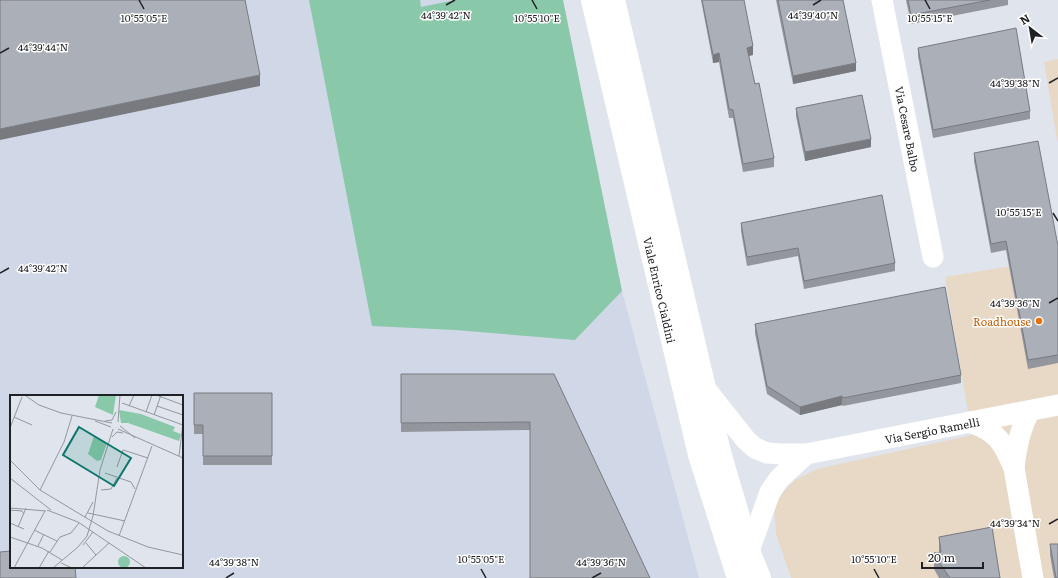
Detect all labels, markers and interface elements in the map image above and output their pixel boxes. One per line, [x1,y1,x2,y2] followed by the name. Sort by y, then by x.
[421,7,471,22] text: 44°39'42"N
[788,7,838,22] text: 44°39'40"N
[1010,8,1050,48] north arrow
[1016,9,1032,28] text: N
[121,10,167,25] text: 10°55'05"E
[514,10,560,25] text: 10°55'10"E
[907,10,953,25] text: 10°55'15"E
[18,39,68,54] text: 44°39'44"N
[990,75,1040,90] text: 44°39'38"N
[892,85,924,173] street label: Via Cesare Balbo
[996,204,1042,219] text: 10°55'15"E
[640,235,680,345] street label: Viale Enrico Cialdini
[18,260,68,275] text: 44°39'42"N
[990,295,1040,310] text: 44°39'36"N
[973,313,1031,329] place label: Roadhouse
[1034,316,1044,326] marker: Roadhouse
[10,395,183,568] inset map
[883,413,981,447] street label: Via Sergio Ramelli
[990,515,1040,530] text: 44°39'34"N
[922,544,983,570] scale bar
[928,548,955,566] text: 20 m
[458,551,504,566] text: 10°55'05"E
[851,551,897,566] text: 10°55'10"E
[209,554,259,569] text: 44°39'38"N
[576,554,626,569] text: 44°39'36"N

